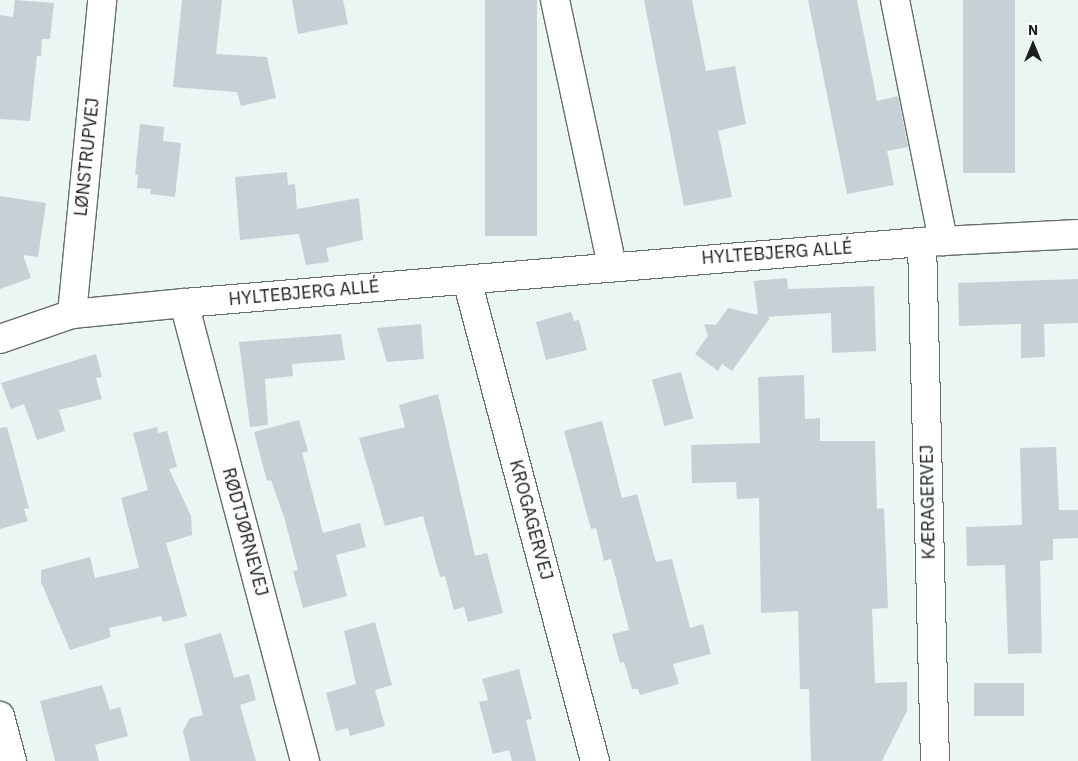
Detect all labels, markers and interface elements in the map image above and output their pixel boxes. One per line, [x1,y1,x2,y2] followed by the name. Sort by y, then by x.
[1008,20,1058,70] north arrow
[1028,21,1038,39] text: N
[70,97,104,217] street label: LØNSTRUPVEJ
[701,237,853,269] street label: HYLTEBJERG ALLÉ
[228,276,380,310] street label: HYLTEBJERG ALLÉ
[916,444,940,560] street label: KÆRAGERVEJ
[505,457,557,583] street label: KROGAGERVEJ
[217,465,273,599] street label: RØDTJØRNEVEJ

